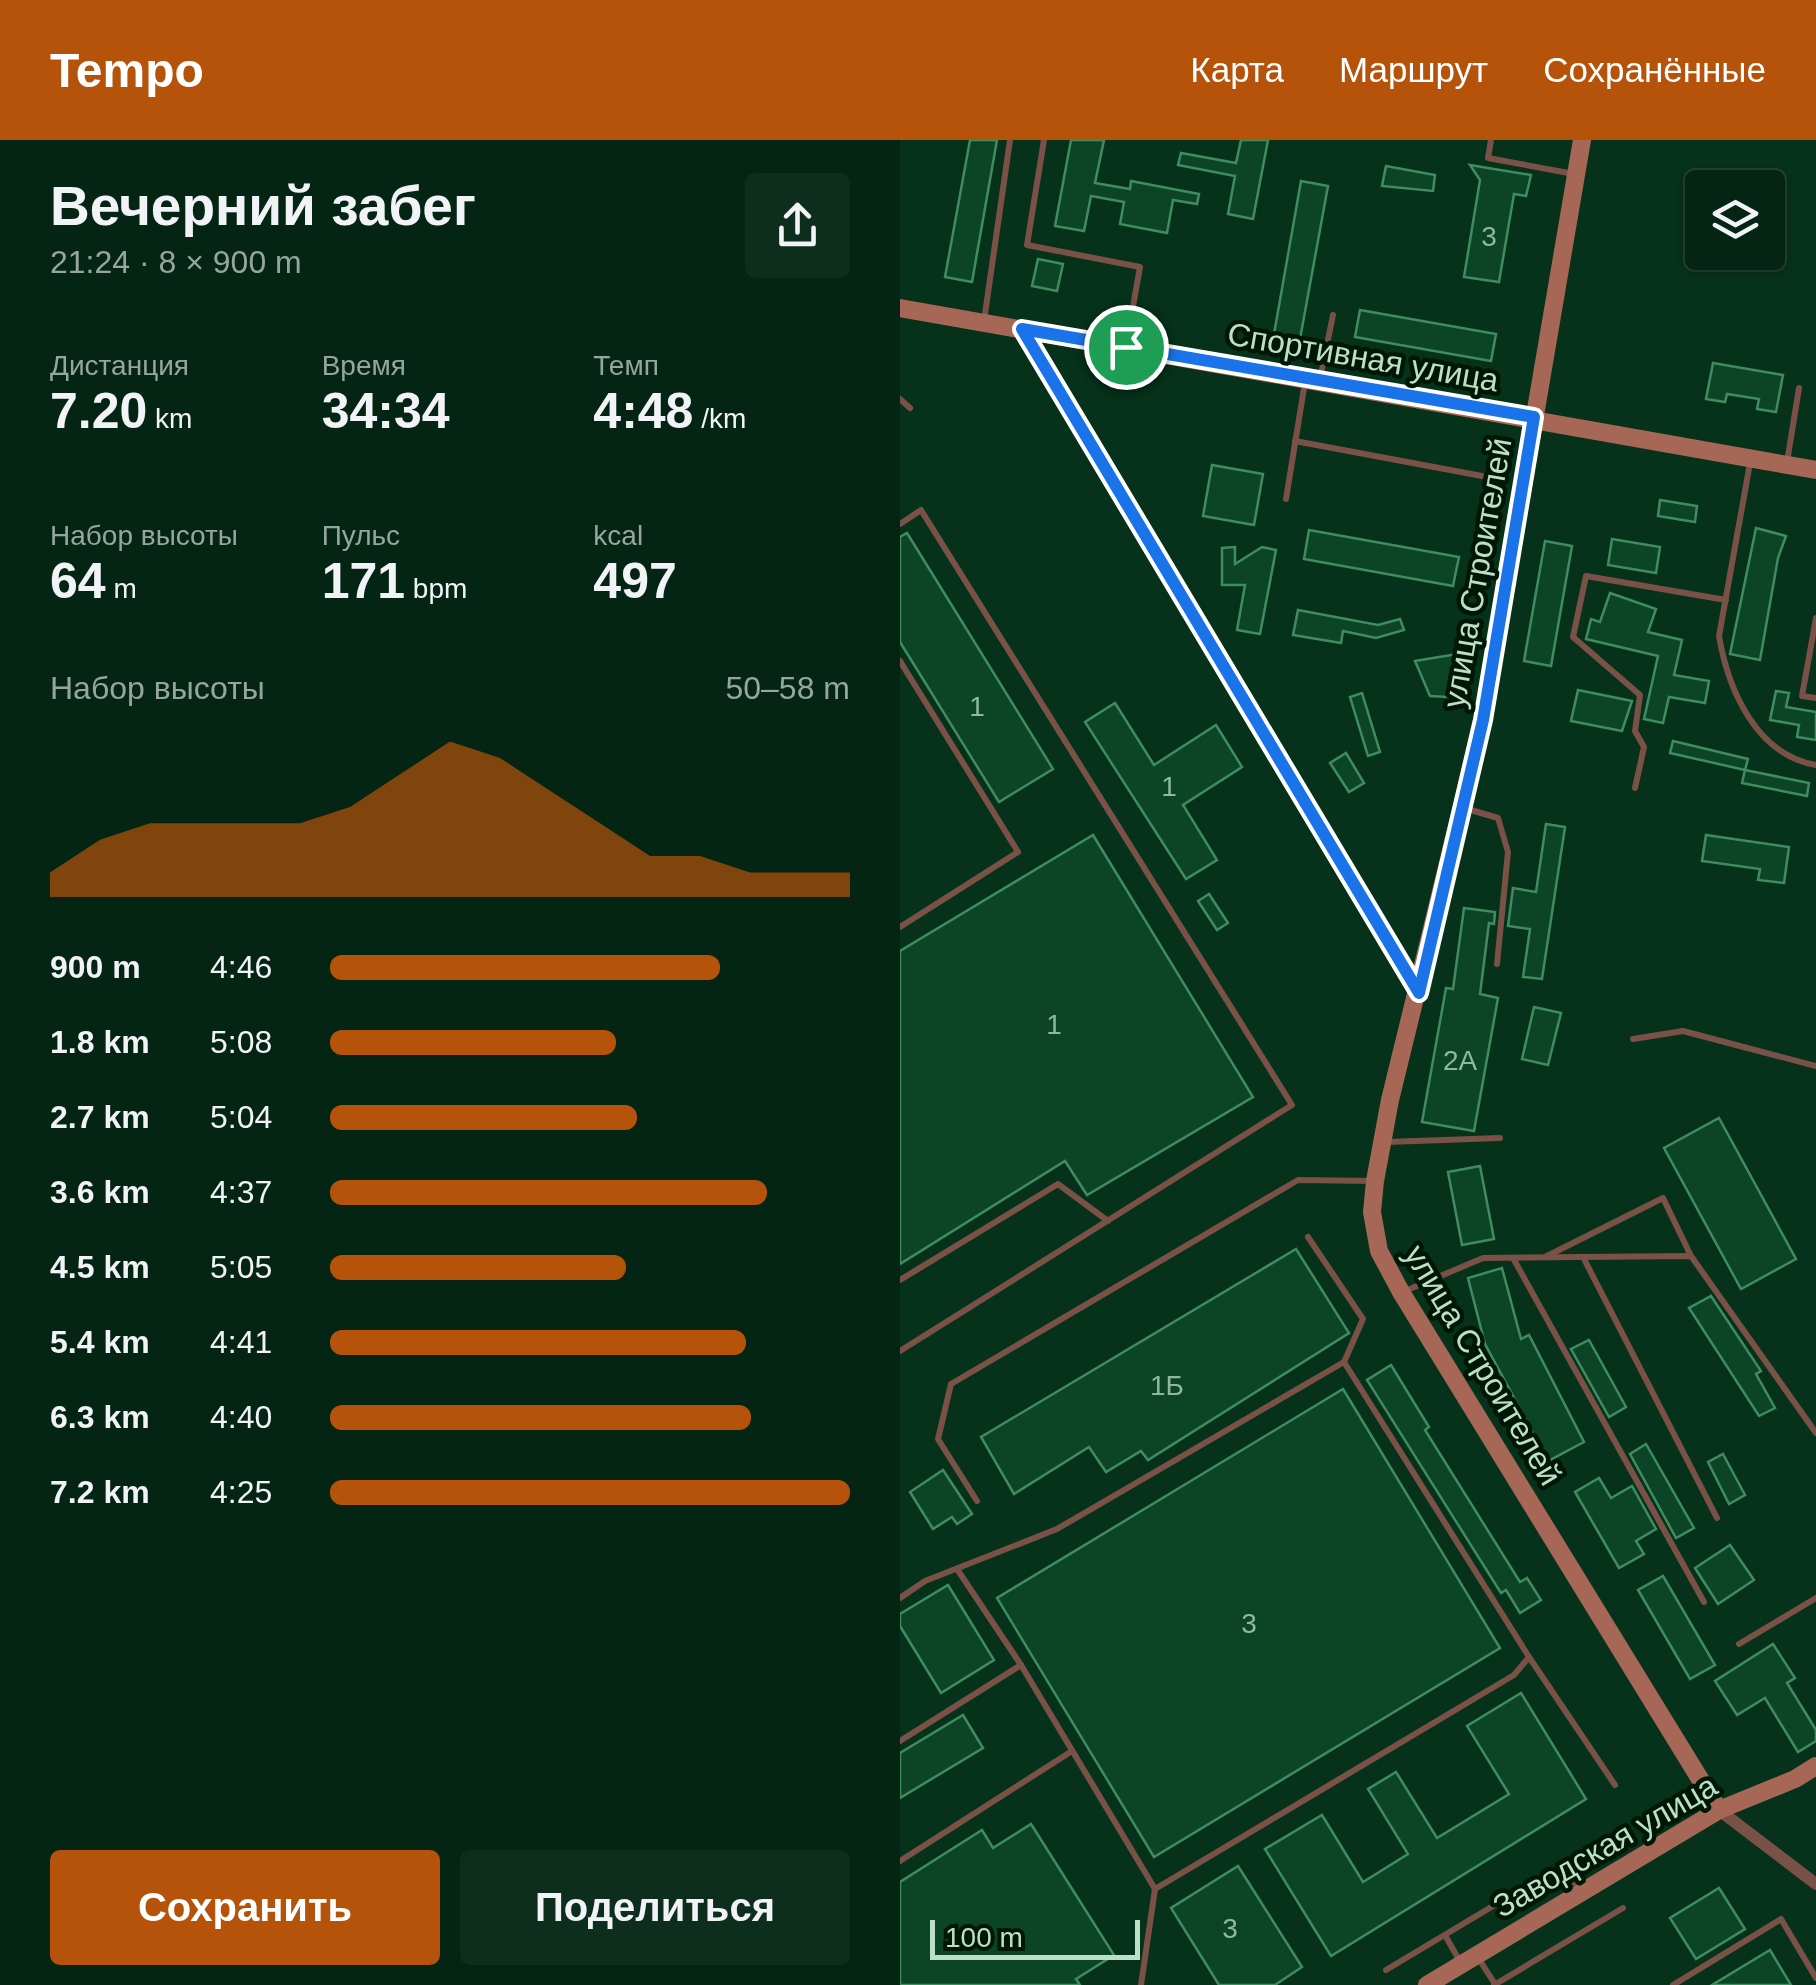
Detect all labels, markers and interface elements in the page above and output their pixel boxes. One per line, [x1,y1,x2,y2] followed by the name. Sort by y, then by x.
[50,44,204,97] text: Tempo
[1190,50,1284,89] text: Карта
[1339,50,1488,89] text: Маршрут
[1543,50,1766,89] text: Сохранённые
[1685,170,1785,270] map controls
[1685,170,1785,270] button: layers
[745,173,850,278] button: share
[50,175,476,237] text: Вечерний забег
[1481,221,1497,252] house number: 3
[50,244,302,280] text: 21:24 · 8 × 900 m
[1084,305,1169,390] pin
[1225,315,1501,399] street label: Спортивная улица
[1099,320,1154,375] icon: arrive
[50,350,189,381] text: Дистанция
[322,350,406,381] text: Время
[593,350,659,381] text: Темп
[50,383,147,439] text: 7.20
[322,383,450,439] text: 34:34
[593,383,693,439] text: 4:48
[147,403,192,434] text: km
[693,403,746,434] text: /km
[1436,435,1518,711] street label: улица Строителей
[50,520,238,551] text: Набор высоты
[322,520,400,551] text: Пульс
[593,520,643,551] text: kcal
[50,553,106,609] text: 64
[322,553,405,609] text: 171
[593,553,677,609] text: 497
[106,573,137,604] text: m
[405,573,467,604] text: bpm
[50,670,265,706] text: Набор высоты
[725,670,850,706] text: 50–58 m
[969,691,985,722] house number: 1
[1161,771,1177,802] house number: 1
[50,949,141,985] text: 900 m
[210,949,272,985] text: 4:46
[1046,1009,1062,1040] house number: 1
[50,1024,150,1060] text: 1.8 km
[210,1024,272,1060] text: 5:08
[1443,1045,1477,1076] house number: 2А
[50,1099,150,1135] text: 2.7 km
[210,1099,272,1135] text: 5:04
[50,1174,150,1210] text: 3.6 km
[210,1174,272,1210] text: 4:37
[1397,1239,1569,1491] street label: улица Строителей
[50,1249,150,1285] text: 4.5 km
[210,1249,272,1285] text: 5:05
[50,1324,150,1360] text: 5.4 km
[210,1324,272,1360] text: 4:41
[1150,1370,1184,1401] house number: 1Б
[50,1399,150,1435] text: 6.3 km
[210,1399,272,1435] text: 4:40
[50,1474,150,1510] text: 7.2 km
[210,1474,272,1510] text: 4:25
[1241,1608,1257,1639] house number: 3
[1487,1767,1723,1925] street label: Заводская улица
[50,1850,440,1965] button: Сохранить
[460,1850,850,1965] button: Поделиться
[1222,1913,1238,1944] house number: 3
[930,1915,1140,1960] scale bar
[945,1922,1023,1953] text: 100 m

